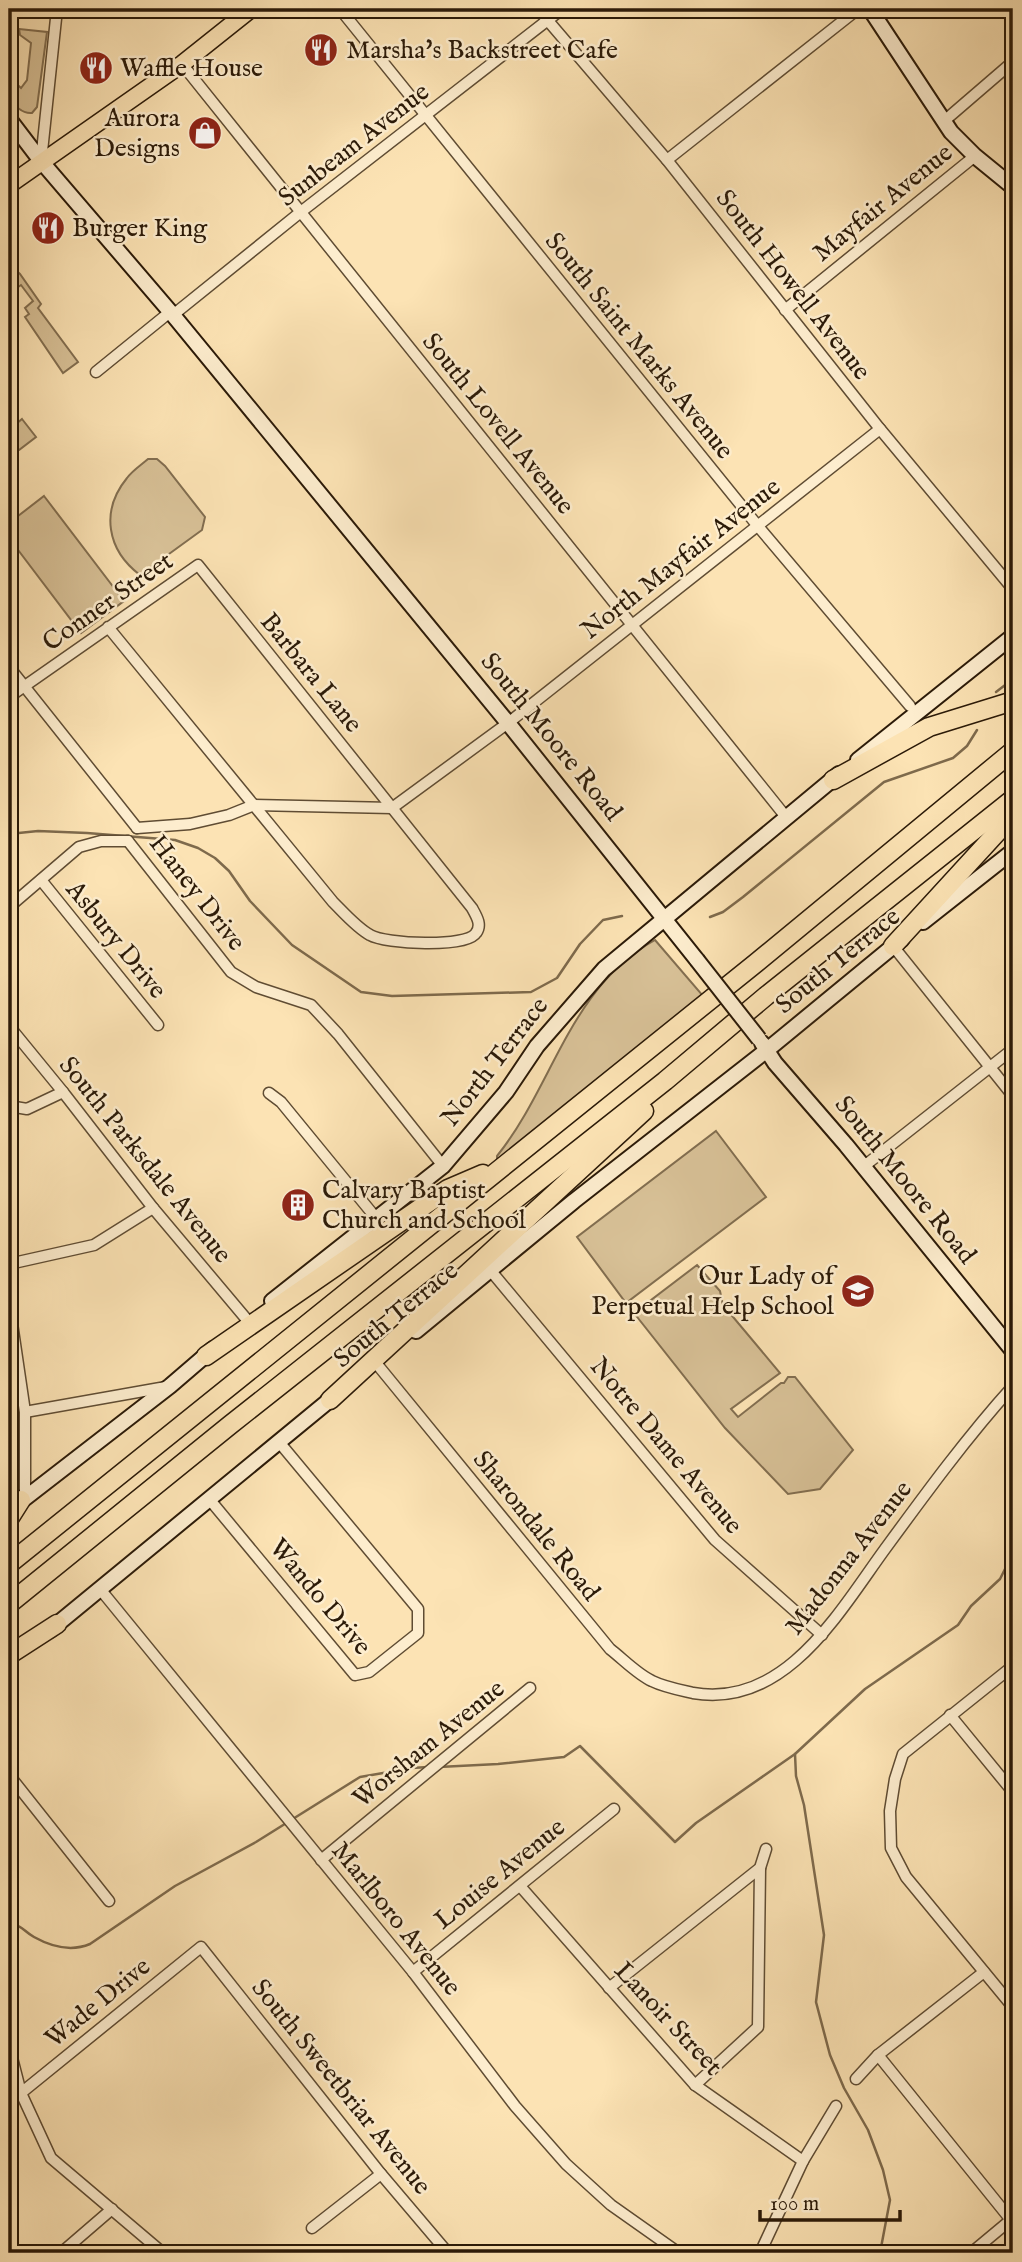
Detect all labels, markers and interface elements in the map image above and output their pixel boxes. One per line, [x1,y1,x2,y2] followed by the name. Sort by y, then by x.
[302,31,340,69] restaurant icon: Marsha's Backstreet Cafe
[346,34,618,67] place label: Marsha's Backstreet Cafe
[77,49,115,87] restaurant icon: Waffle House
[120,52,263,85] place label: Waffle House
[272,76,436,214] street label: Sunbeam Avenue
[94,102,181,165] place label: Aurora Designs
[186,114,224,152] shop icon: Aurora Designs
[806,136,960,269] street label: Mayfair Avenue
[708,183,878,387] street label: South Howell Avenue
[29,209,67,247] restaurant icon: Burger King
[72,212,208,245] place label: Burger King
[537,226,741,466] street label: South Saint Marks Avenue
[415,326,581,522] street label: South Lovell Avenue
[575,471,787,647] street label: North Mayfair Avenue
[36,545,180,659] street label: Conner Street
[253,606,370,740] street label: Barbara Lane
[473,646,629,828] street label: South Moore Road
[141,828,253,958] street label: Haney Drive
[58,873,174,1006] street label: Asbury Drive
[769,901,907,1021] street label: South Terrace
[434,990,556,1134] street label: North Terrace
[51,1050,239,1270] street label: South Parksdale Avenue
[827,1089,983,1271] street label: South Moore Road
[322,1174,527,1237] place label: Calvary Baptist Church and School
[279,1186,317,1224] building icon: Calvary Baptist Church and School
[327,1255,465,1375] street label: South Terrace
[591,1260,839,1323] place label: Our Lady of Perpetual Help School
[839,1272,877,1310] school or university icon: Our Lady of Perpetual Help School
[582,1351,750,1541] street label: Notre Dame Avenue
[465,1444,607,1608] street label: Sharondale Road
[778,1474,920,1642] street label: Madonna Avenue
[262,1532,378,1662] street label: Wando Drive
[346,1673,512,1815] street label: Worsham Avenue
[428,1811,572,1937] street label: Louise Avenue
[324,1835,468,2003] street label: Marlboro Avenue
[38,1950,158,2056] street label: Wade Drive
[607,1955,729,2083] street label: Lanoir Street
[244,1972,438,2202] street label: South Sweetbriar Avenue
[760,2178,900,2222] scale bar
[770,2191,819,2218] text: 100 m

